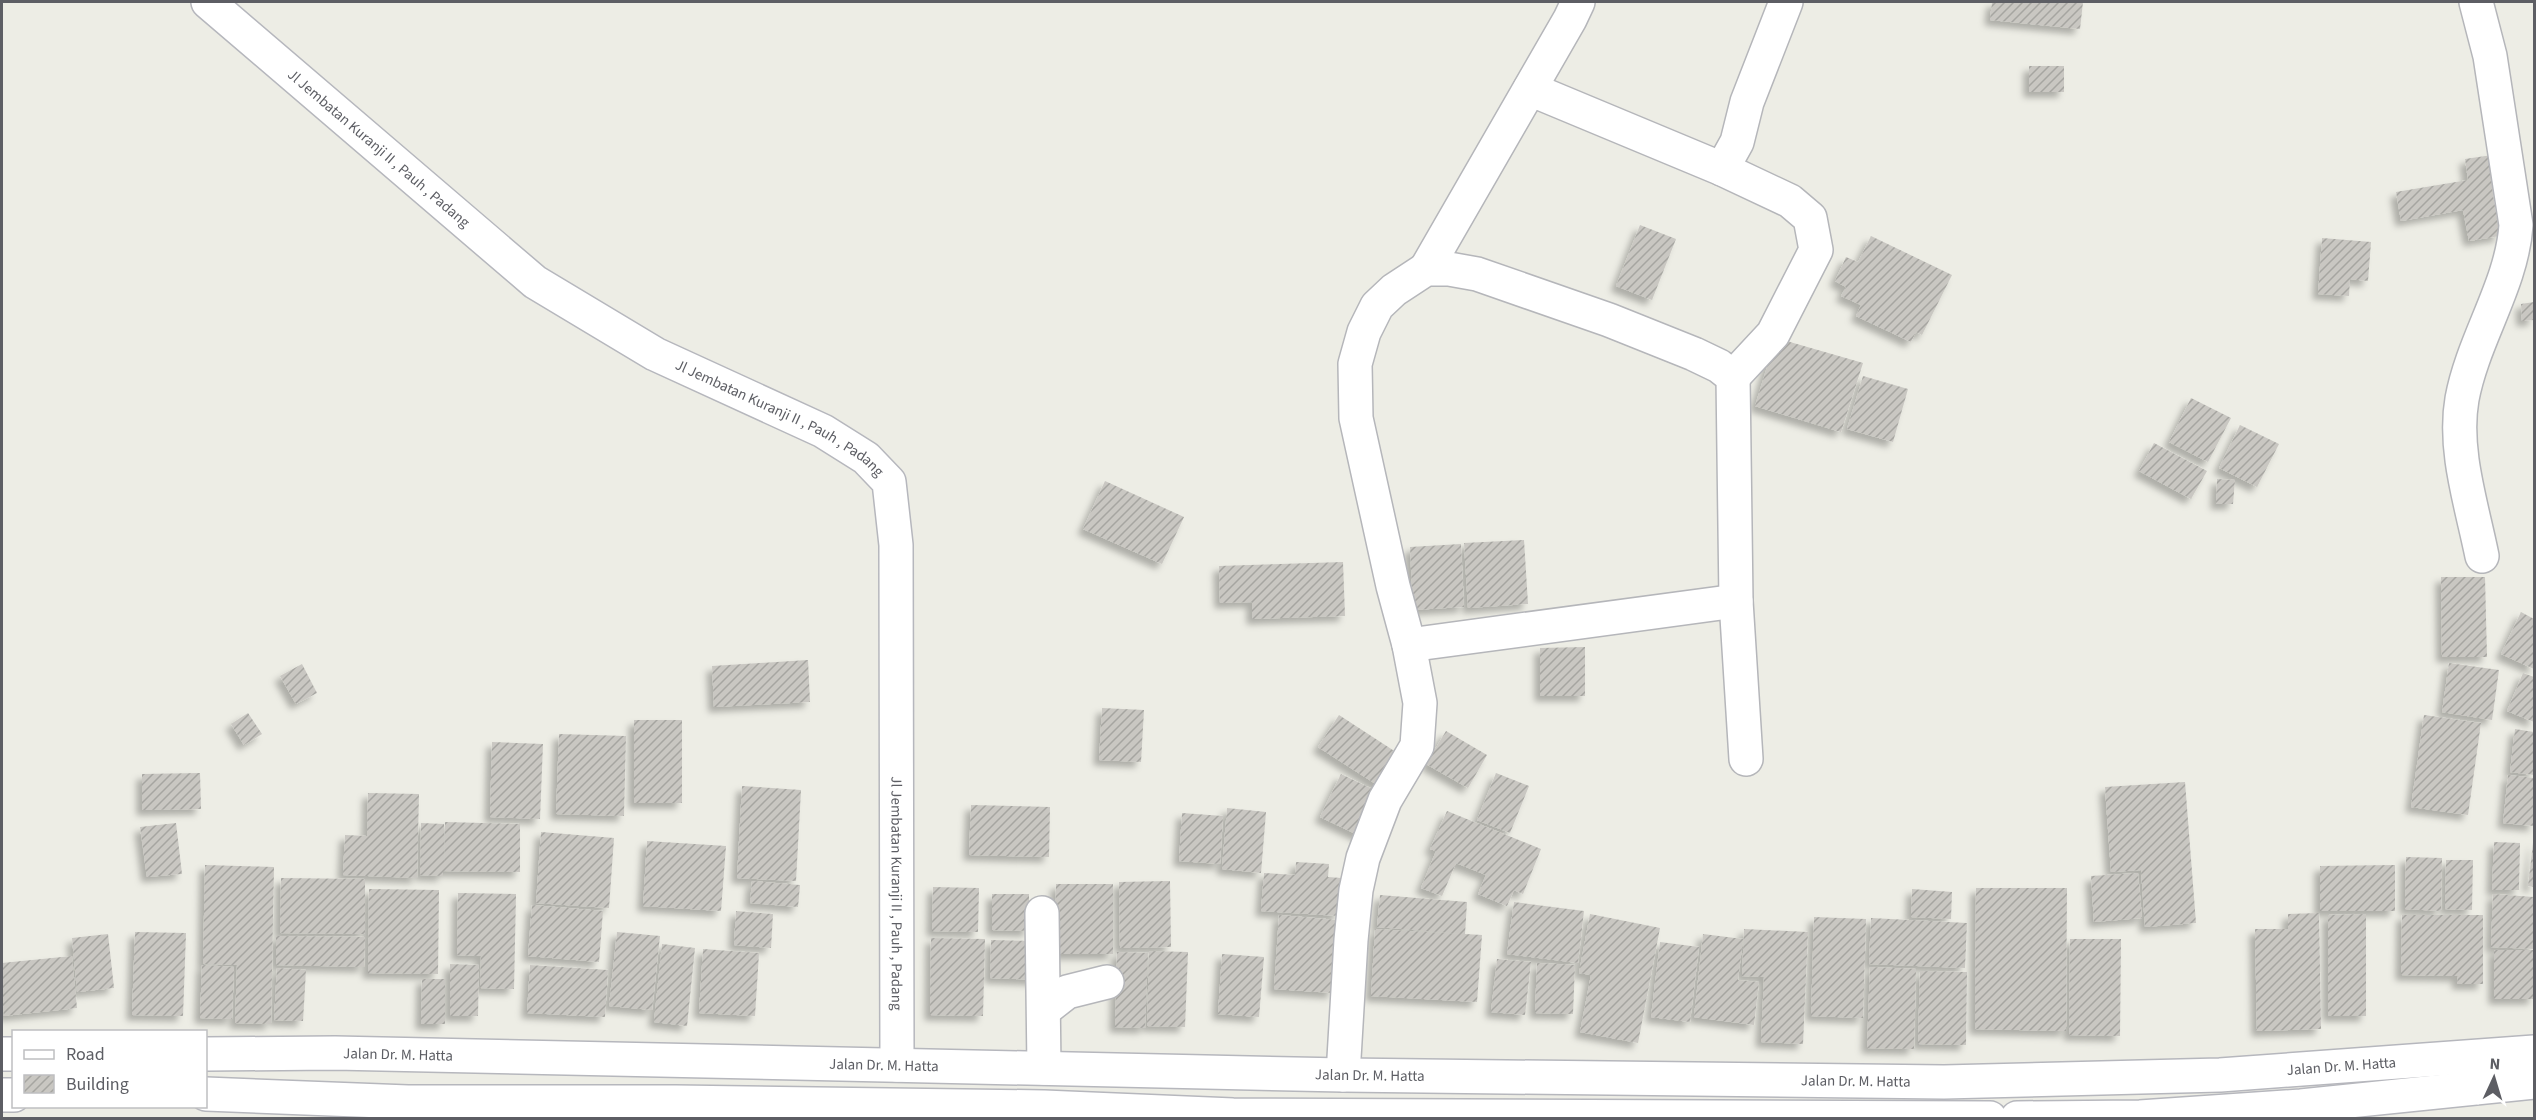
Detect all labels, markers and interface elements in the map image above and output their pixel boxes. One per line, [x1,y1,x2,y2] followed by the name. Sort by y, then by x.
[283,64,475,233] street label: Jl Jembatan Kuranji II , Pauh , Padang
[672,354,889,482] street label: Jl Jembatan Kuranji II , Pauh , Padang
[886,776,907,1011] street label: Jl Jembatan Kuranji II , Pauh , Padang
[12,1030,207,1108] legend
[66,1042,105,1067] text: Road
[343,1043,453,1066] street label: Jalan Dr. M. Hatta
[2464,1048,2524,1108] north arrow
[2286,1052,2397,1081] street label: Jalan Dr. M. Hatta
[829,1053,939,1077] street label: Jalan Dr. M. Hatta
[2489,1053,2501,1075] text: N
[1315,1064,1425,1086] street label: Jalan Dr. M. Hatta
[1801,1070,1911,1092] street label: Jalan Dr. M. Hatta
[66,1072,129,1097] text: Building

